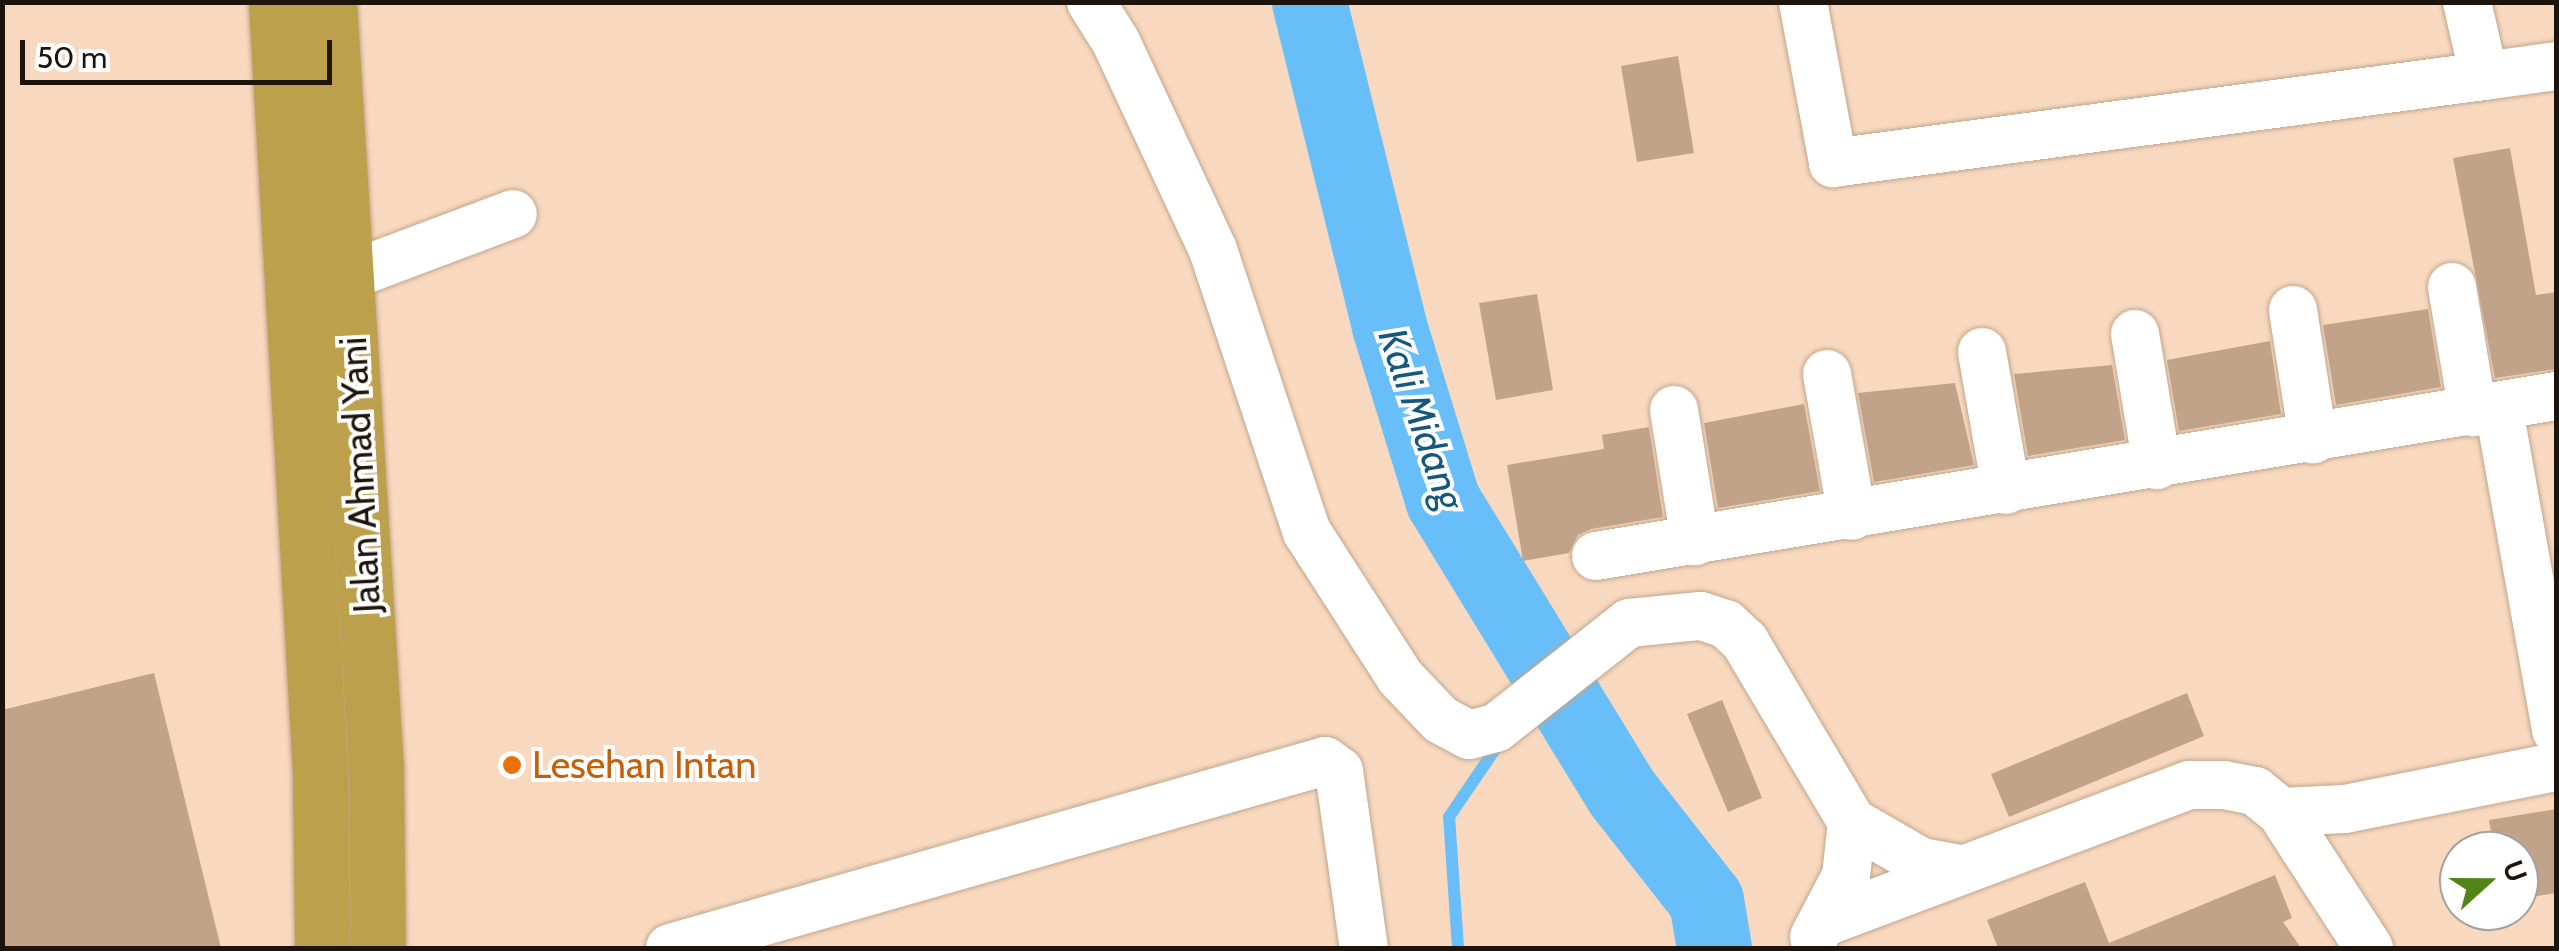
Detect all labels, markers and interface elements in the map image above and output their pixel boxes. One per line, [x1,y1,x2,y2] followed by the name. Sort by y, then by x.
[25,20,338,82] scale bar
[37,39,107,76] text: 50 m
[1369,322,1475,516] water label: Kali Midang
[330,336,390,614] street label: Jalan Ahmad Yani
[532,742,757,788] place label: Lesehan Intan
[501,754,523,776] marker: Lesehan Intan
[2439,831,2539,931] north arrow
[2496,855,2535,886] text: U

